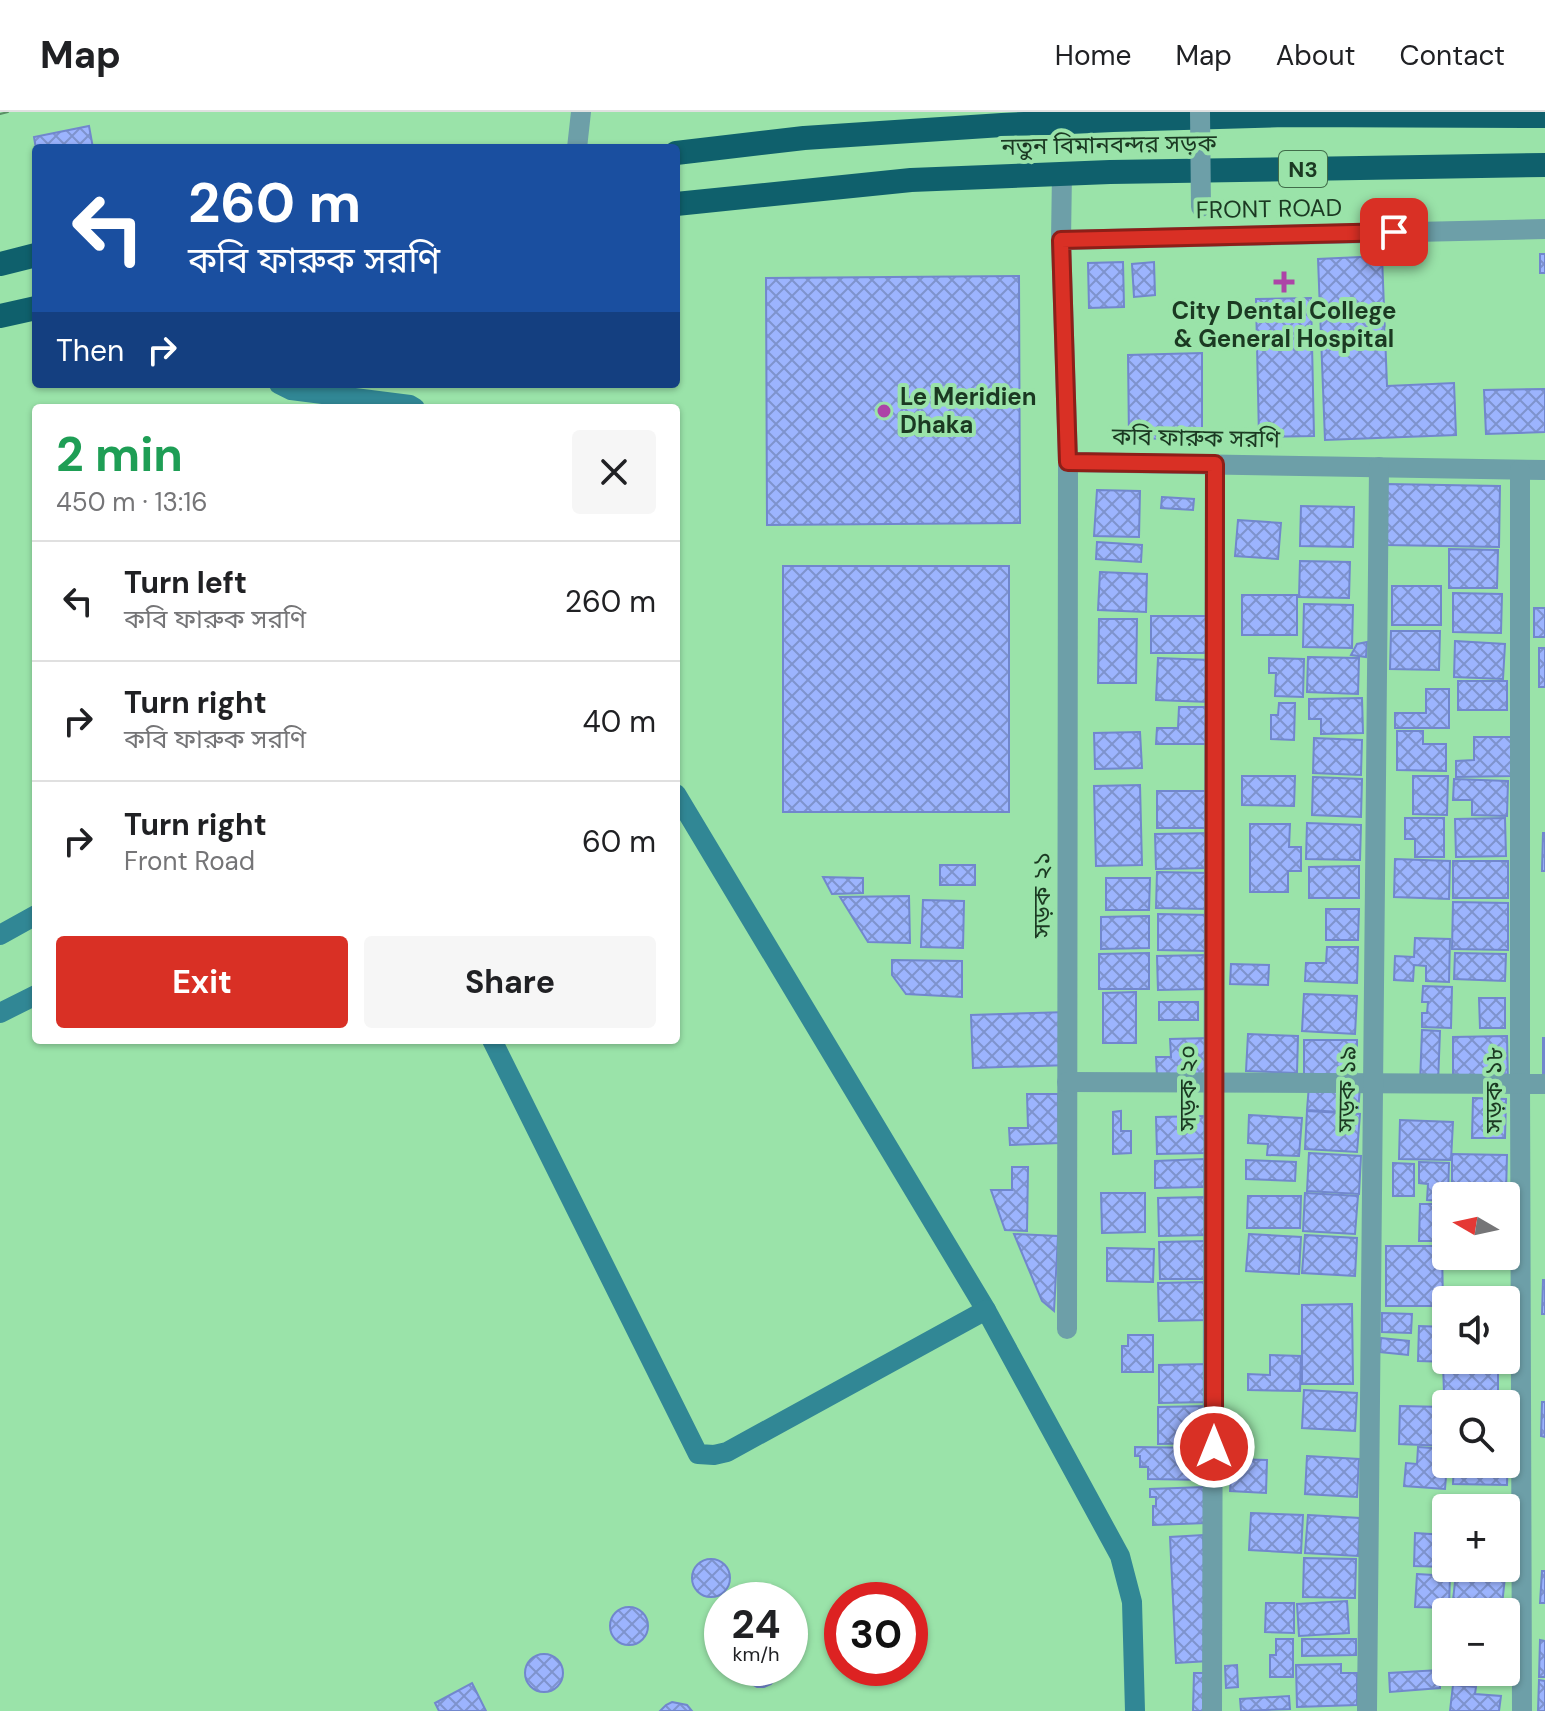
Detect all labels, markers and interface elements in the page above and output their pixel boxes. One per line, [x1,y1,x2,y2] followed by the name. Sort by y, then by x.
[40,30,121,80] text: Map
[1055,37,1131,74] text: Home
[1175,37,1232,74] text: Map
[1276,37,1355,74] text: About
[1399,37,1505,74] text: Contact
[1000,127,1218,162] street label: নতুন বিমানবন্দর সড়ক
[1279,151,1327,187] road number: N3
[188,166,361,239] text: 260 m
[56,176,160,280] icon: left
[1196,192,1342,225] street label: FRONT ROAD
[1360,198,1428,266] pin
[1372,210,1416,254] icon: arrive
[188,237,440,284] text: কবি ফারুক সরণি
[1273,271,1295,293] marker: City Dental College & General Hospital
[1171,295,1397,354] place label: City Dental College & General Hospital
[140,328,184,372] icon: right
[56,331,124,370] text: Then
[900,381,1037,440] place label: Le Meridien Dhaka
[875,402,893,420] marker: Le Meridien Dhaka
[1111,421,1281,454] street label: কবি ফারুক সরণি
[56,423,183,486] text: 2 min
[572,430,656,514] button: close
[56,485,208,519] text: 450 m · 13:16
[124,563,247,602] text: Turn left
[56,579,100,623] icon: left
[565,582,656,621] text: 260 m
[124,602,306,636] text: কবি ফারুক সরণি
[124,683,267,722] text: Turn right
[56,699,100,743] icon: right
[583,702,656,741] text: 40 m
[124,722,306,756] text: কবি ফারুক সরণি
[124,805,267,844] text: Turn right
[56,819,100,863] icon: right
[582,822,656,861] text: 60 m
[124,844,255,878] text: Front Road
[1026,852,1057,939] street label: সড়ক ২১
[56,936,348,1028] button: Exit
[364,936,656,1028] button: Share
[1172,1045,1203,1132] street label: সড়ক ২০
[1330,1046,1363,1133] street label: সড়ক ১৯
[1478,1047,1509,1134] street label: সড়ক ১৮
[1432,1182,1520,1270] north arrow
[1432,1182,1520,1686] map controls
[1432,1286,1520,1374] button: sound
[1432,1390,1520,1478] button: search
[1172,1405,1256,1489] position arrow
[1432,1494,1520,1582] button: +
[824,1582,928,1686] speed limit sign: 30
[732,1598,780,1650] text: 24
[1432,1598,1520,1686] button: −
[732,1641,780,1667] text: km/h

